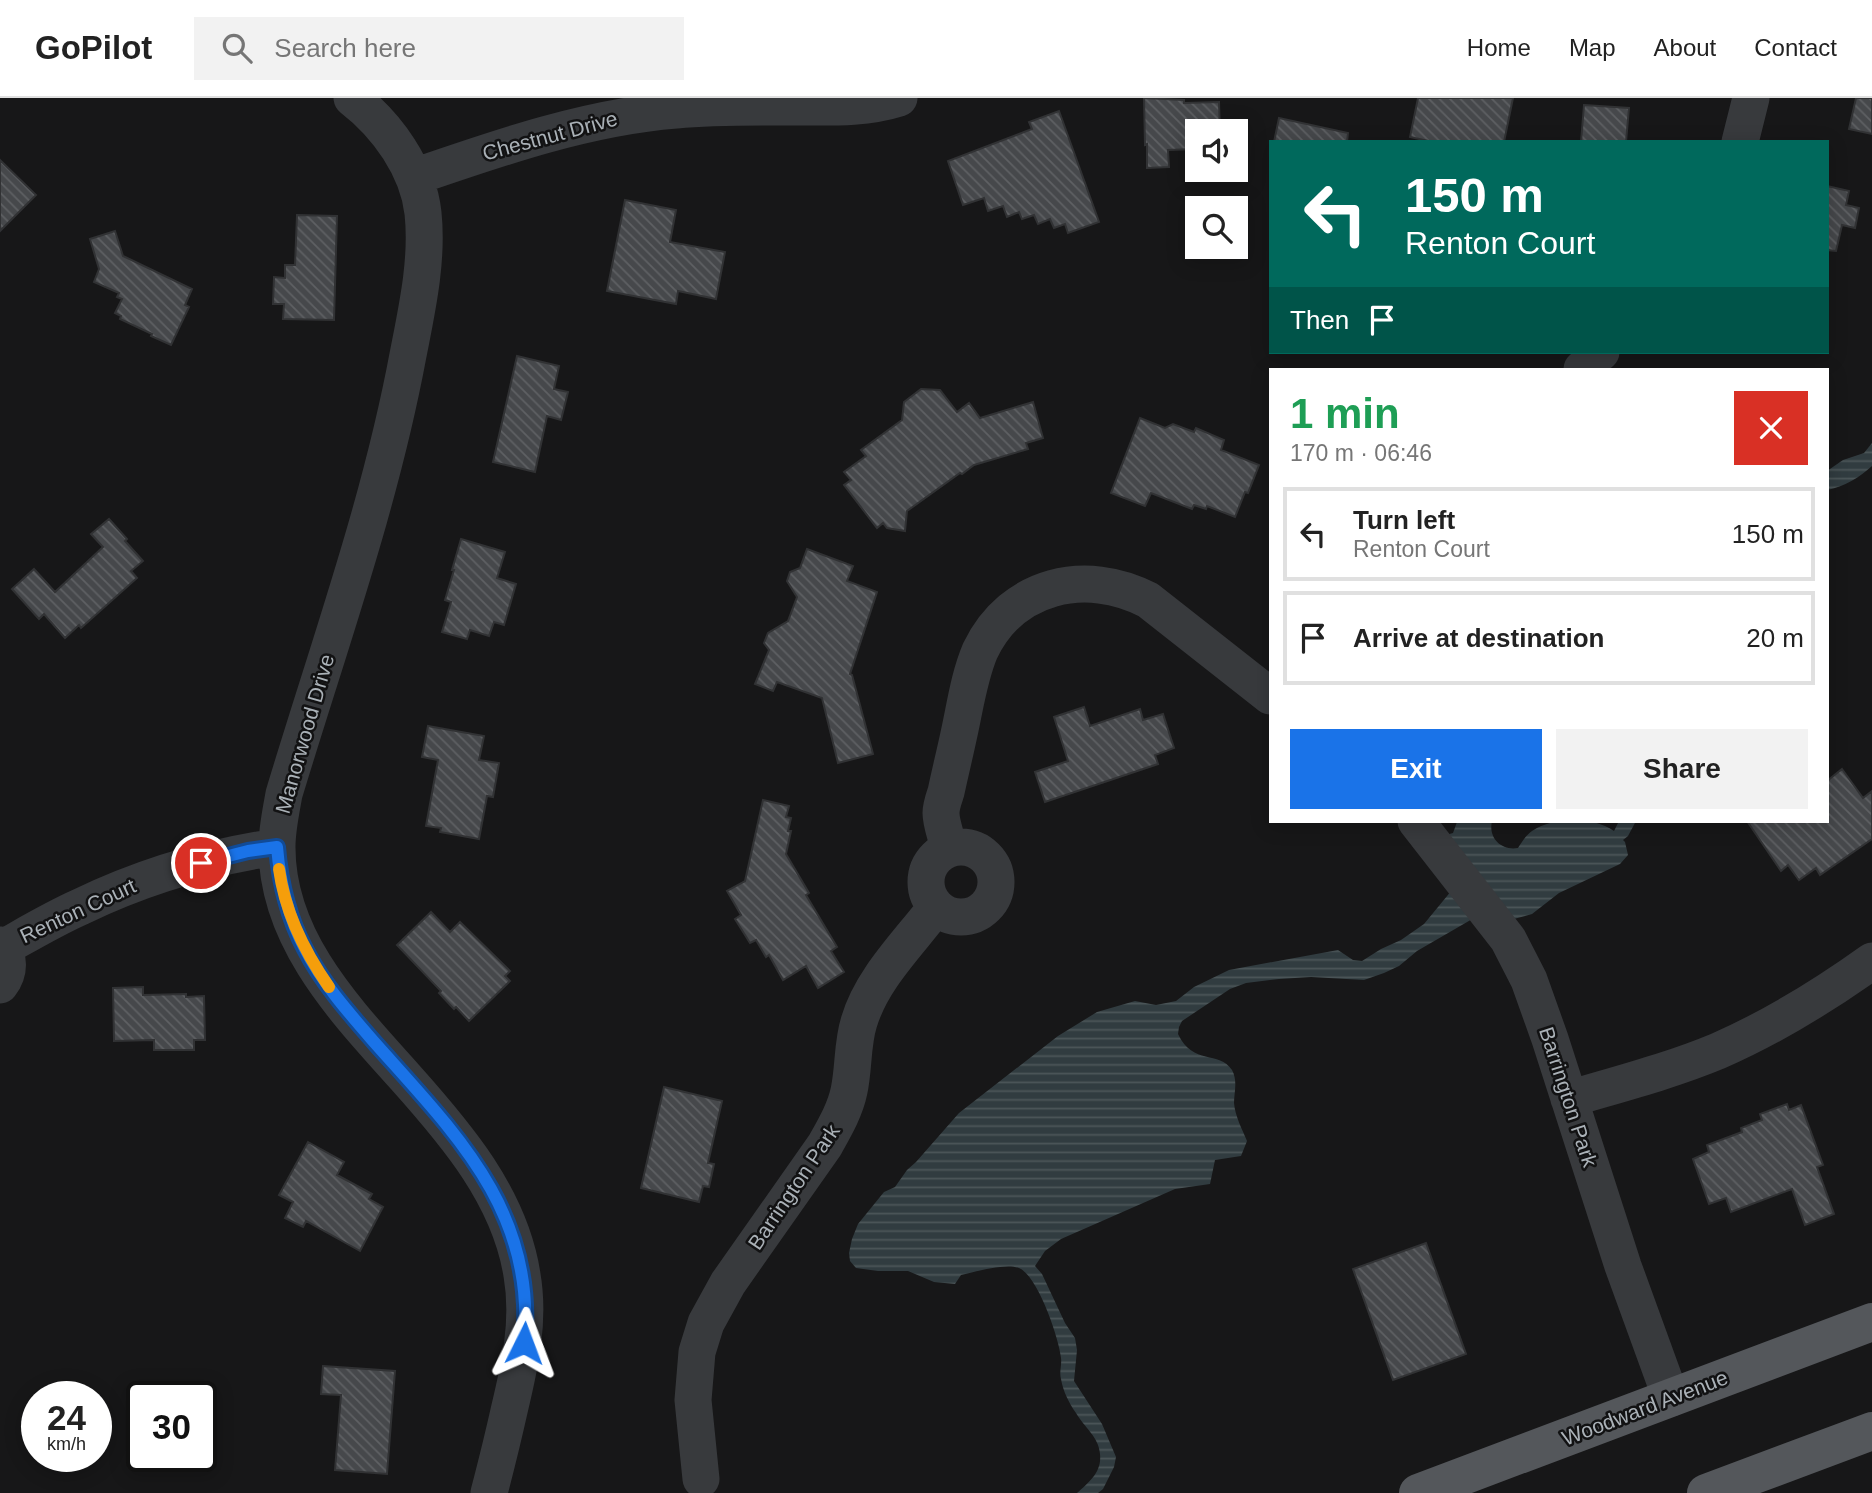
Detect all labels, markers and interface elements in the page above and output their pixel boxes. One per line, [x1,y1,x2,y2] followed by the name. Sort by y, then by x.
[194,17,684,80] search box
[35,29,152,66] text: GoPilot
[218,29,256,67] icon: search
[274,33,416,63] text: Search here
[1467,34,1531,61] text: Home
[1569,34,1616,61] text: Map
[1654,34,1716,61] text: About
[1754,34,1837,61] text: Contact
[480,106,620,165] street label: Chestnut Drive
[1185,119,1248,259] map controls
[1185,119,1248,182] button: sound
[1290,168,1381,259] icon: left
[1405,168,1544,222] text: 150 m
[1185,196,1248,259] button: search
[1405,225,1595,261] text: Renton Court
[1363,301,1401,339] icon: arrive
[1290,305,1349,335] text: Then
[1290,390,1400,437] text: 1 min
[1734,391,1808,465] button: close
[1290,440,1432,466] text: 170 m · 06:46
[1353,505,1455,535] text: Turn left
[1294,515,1332,553] icon: left
[1732,519,1804,549] text: 150 m
[1353,536,1490,562] text: Renton Court
[1294,619,1332,657] icon: arrive
[1353,623,1604,653] text: Arrive at destination
[1746,623,1804,653] text: 20 m
[271,652,338,816] street label: Manorwood Drive
[1290,729,1542,809] button: Exit
[1556,729,1808,809] button: Share
[171,833,231,893] pin
[182,844,220,882] icon: arrive
[16,874,139,947] street label: Renton Court
[1535,1024,1602,1170] street label: Barrington Park
[743,1119,844,1254] street label: Barrington Park
[487,1306,561,1380] position arrow
[1559,1365,1731,1450] street label: Woodward Avenue
[126,1381,217,1472] speed limit sign: 30
[47,1398,86,1437] text: 24
[47,1434,86,1454] text: km/h

